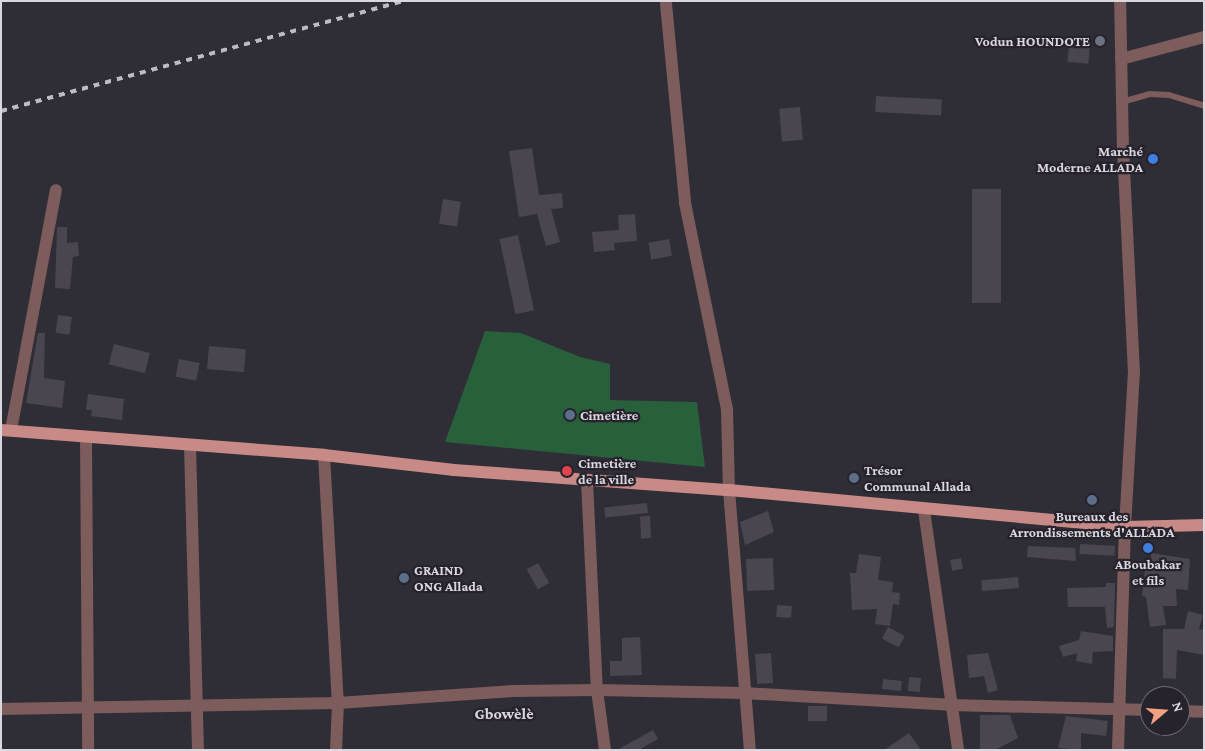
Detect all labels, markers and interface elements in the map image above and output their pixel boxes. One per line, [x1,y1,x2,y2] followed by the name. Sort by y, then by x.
[975,33,1090,49] place label: Vodun HOUNDOTE
[1094,35,1106,47] marker: Vodun HOUNDOTE
[1037,143,1143,176] place label: Marché Moderne ALLADA
[1147,153,1159,165] marker: Marché Moderne ALLADA
[580,407,638,423] place label: Cimetière
[564,409,576,421] marker: Cimetière
[578,455,636,488] place label: Cimetière de la ville
[864,462,971,494] place label: Trésor Communal Allada
[560,464,574,478] marker: Cimetière de la ville
[848,472,860,484] marker: Trésor Communal Allada
[1086,494,1098,506] marker: Bureaux des Arrondissements d'ALLADA
[1010,508,1174,540] place label: Bureaux des Arrondissements d'ALLADA
[1142,542,1154,554] marker: ABoubakar et fils
[1115,556,1181,588] place label: ABoubakar et fils
[414,562,483,594] place label: GRAIND ONG Allada
[398,572,410,584] marker: GRAIND ONG Allada
[1140,686,1190,736] north arrow
[1169,700,1187,714] text: N
[474,704,534,724] district label: Gbowèlè

